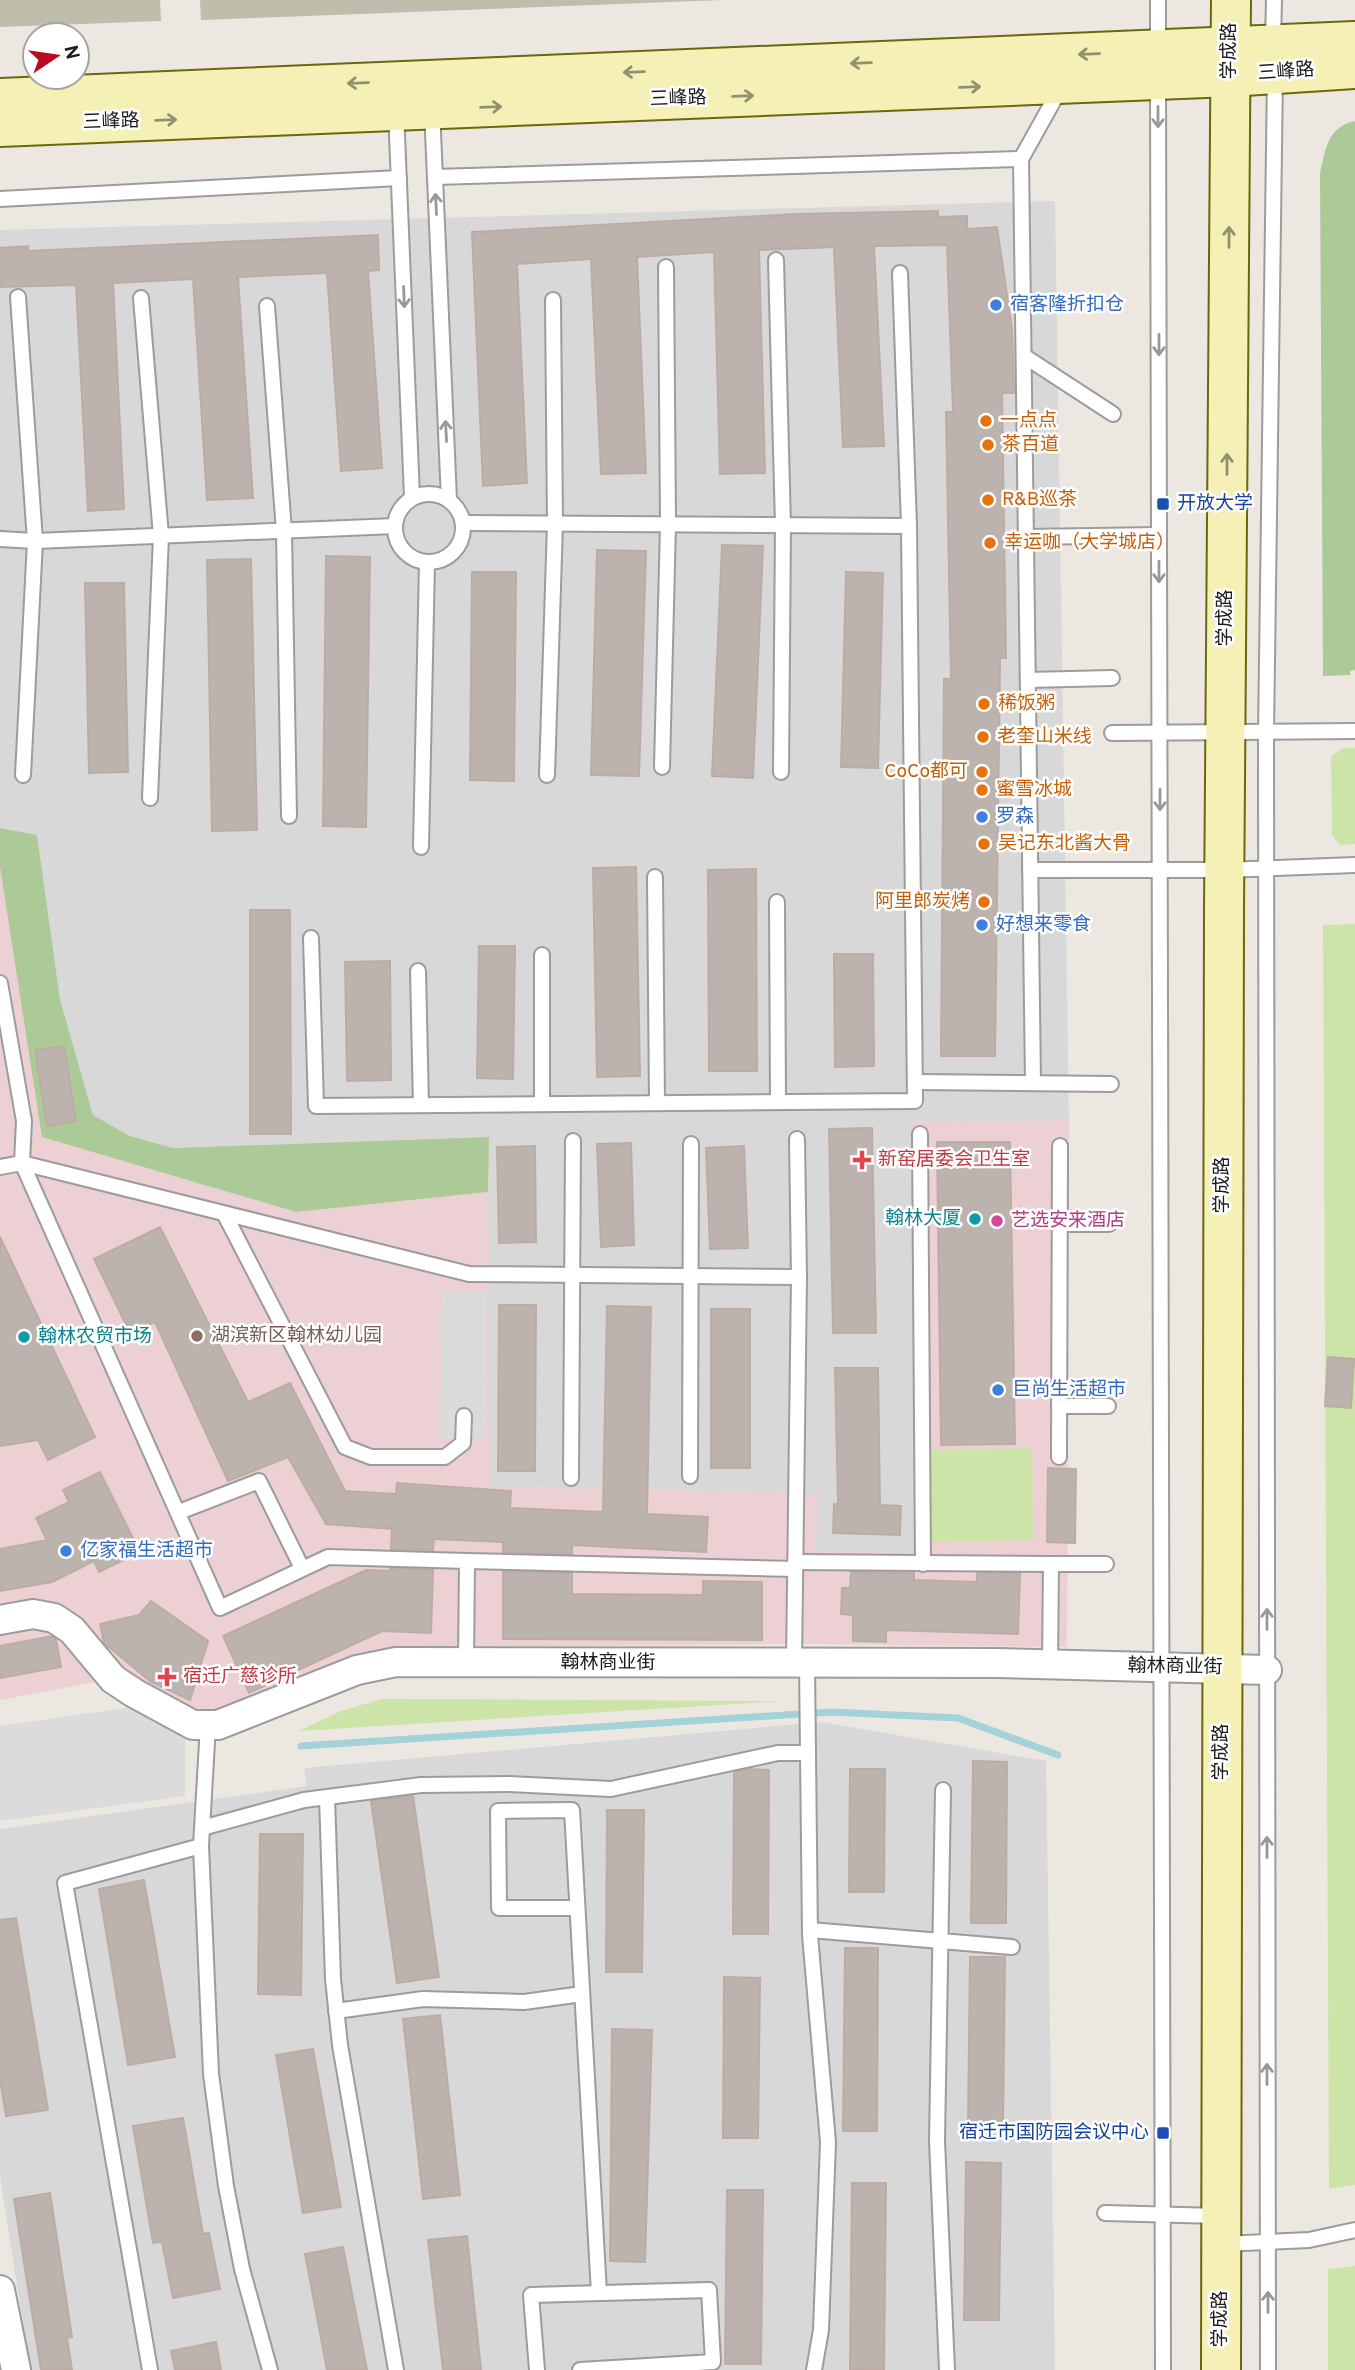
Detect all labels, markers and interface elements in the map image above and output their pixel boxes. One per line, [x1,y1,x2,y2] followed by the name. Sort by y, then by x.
[21,21,91,91] north arrow
[1218,22,1242,80] street label: 学成路
[57,43,84,62] text: N
[1078,47,1101,60] one-way arrow
[850,56,873,69] one-way arrow
[1257,58,1315,86] street label: 三峰路
[623,65,646,78] one-way arrow
[347,77,370,90] one-way arrow
[959,81,982,94] one-way arrow
[649,86,707,112] street label: 三峰路
[731,90,754,103] one-way arrow
[480,100,503,113] one-way arrow
[1151,105,1165,128] one-way arrow
[82,109,140,135] street label: 三峰路
[154,113,177,126] one-way arrow
[429,193,442,216] one-way arrow
[1222,226,1236,249] one-way arrow
[398,285,411,308] one-way arrow
[1010,293,1124,317] place label: 宿客隆折扣仓
[988,297,1004,313] marker: 宿客隆折扣仓
[1152,333,1166,356] one-way arrow
[1000,409,1057,433] place label: 一点点
[978,413,994,429] marker: 一点点
[440,420,453,443] one-way arrow
[1002,433,1059,457] place label: 茶百道
[980,437,996,453] marker: 茶百道
[1220,453,1234,476] one-way arrow
[1002,488,1077,512] place label: R&B巡茶
[980,492,996,508] marker: R&B巡茶
[1177,492,1253,516] place label: 开放大学
[1155,496,1171,512] marker: 开放大学
[1004,531,1175,555] place label: 幸运咖（大学城店）
[982,535,998,551] marker: 幸运咖（大学城店）
[1152,560,1166,583] one-way arrow
[1214,589,1238,647] street label: 学成路
[998,692,1055,716] place label: 稀饭粥
[976,696,992,712] marker: 稀饭粥
[997,725,1092,749] place label: 老奎山米线
[975,729,991,745] marker: 老奎山米线
[884,760,968,784] place label: CoCo都可
[974,764,990,780] marker: CoCo都可
[996,778,1072,802] place label: 蜜雪冰城
[974,782,990,798] marker: 蜜雪冰城
[1153,788,1167,811] one-way arrow
[996,805,1034,829] place label: 罗森
[974,809,990,825] marker: 罗森
[998,832,1131,856] place label: 吴记东北酱大骨
[976,836,992,852] marker: 吴记东北酱大骨
[875,890,970,914] place label: 阿里郎炭烤
[976,894,992,910] marker: 阿里郎炭烤
[996,913,1091,937] place label: 好想来零食
[974,917,990,933] marker: 好想来零食
[878,1148,1030,1172] place label: 新窑居委会卫生室
[852,1150,872,1170] marker: 新窑居委会卫生室
[1211,1156,1235,1214] street label: 学成路
[885,1207,961,1231] place label: 翰林大厦
[1011,1209,1125,1233] place label: 艺选安来酒店
[967,1211,983,1227] marker: 翰林大厦
[989,1213,1005,1229] marker: 艺选安来酒店
[211,1324,382,1348] place label: 湖滨新区翰林幼儿园
[38,1325,152,1349] place label: 翰林农贸市场
[189,1328,205,1344] marker: 湖滨新区翰林幼儿园
[16,1329,32,1345] marker: 翰林农贸市场
[1012,1378,1126,1402] place label: 巨尚生活超市
[990,1382,1006,1398] marker: 巨尚生活超市
[80,1539,213,1563] place label: 亿家福生活超市
[58,1543,74,1559] marker: 亿家福生活超市
[1260,1608,1274,1631] one-way arrow
[560,1651,656,1675] street label: 翰林商业街
[1127,1654,1223,1680] street label: 翰林商业街
[183,1665,297,1689] place label: 宿迁广慈诊所
[157,1667,177,1687] marker: 宿迁广慈诊所
[1210,1723,1234,1781] street label: 学成路
[1260,1836,1274,1859] one-way arrow
[1260,2063,1274,2086] one-way arrow
[959,2121,1149,2145] place label: 宿迁市国防园会议中心
[1155,2125,1171,2141] marker: 宿迁市国防园会议中心
[1209,2290,1233,2348] street label: 学成路
[1261,2291,1275,2314] one-way arrow

